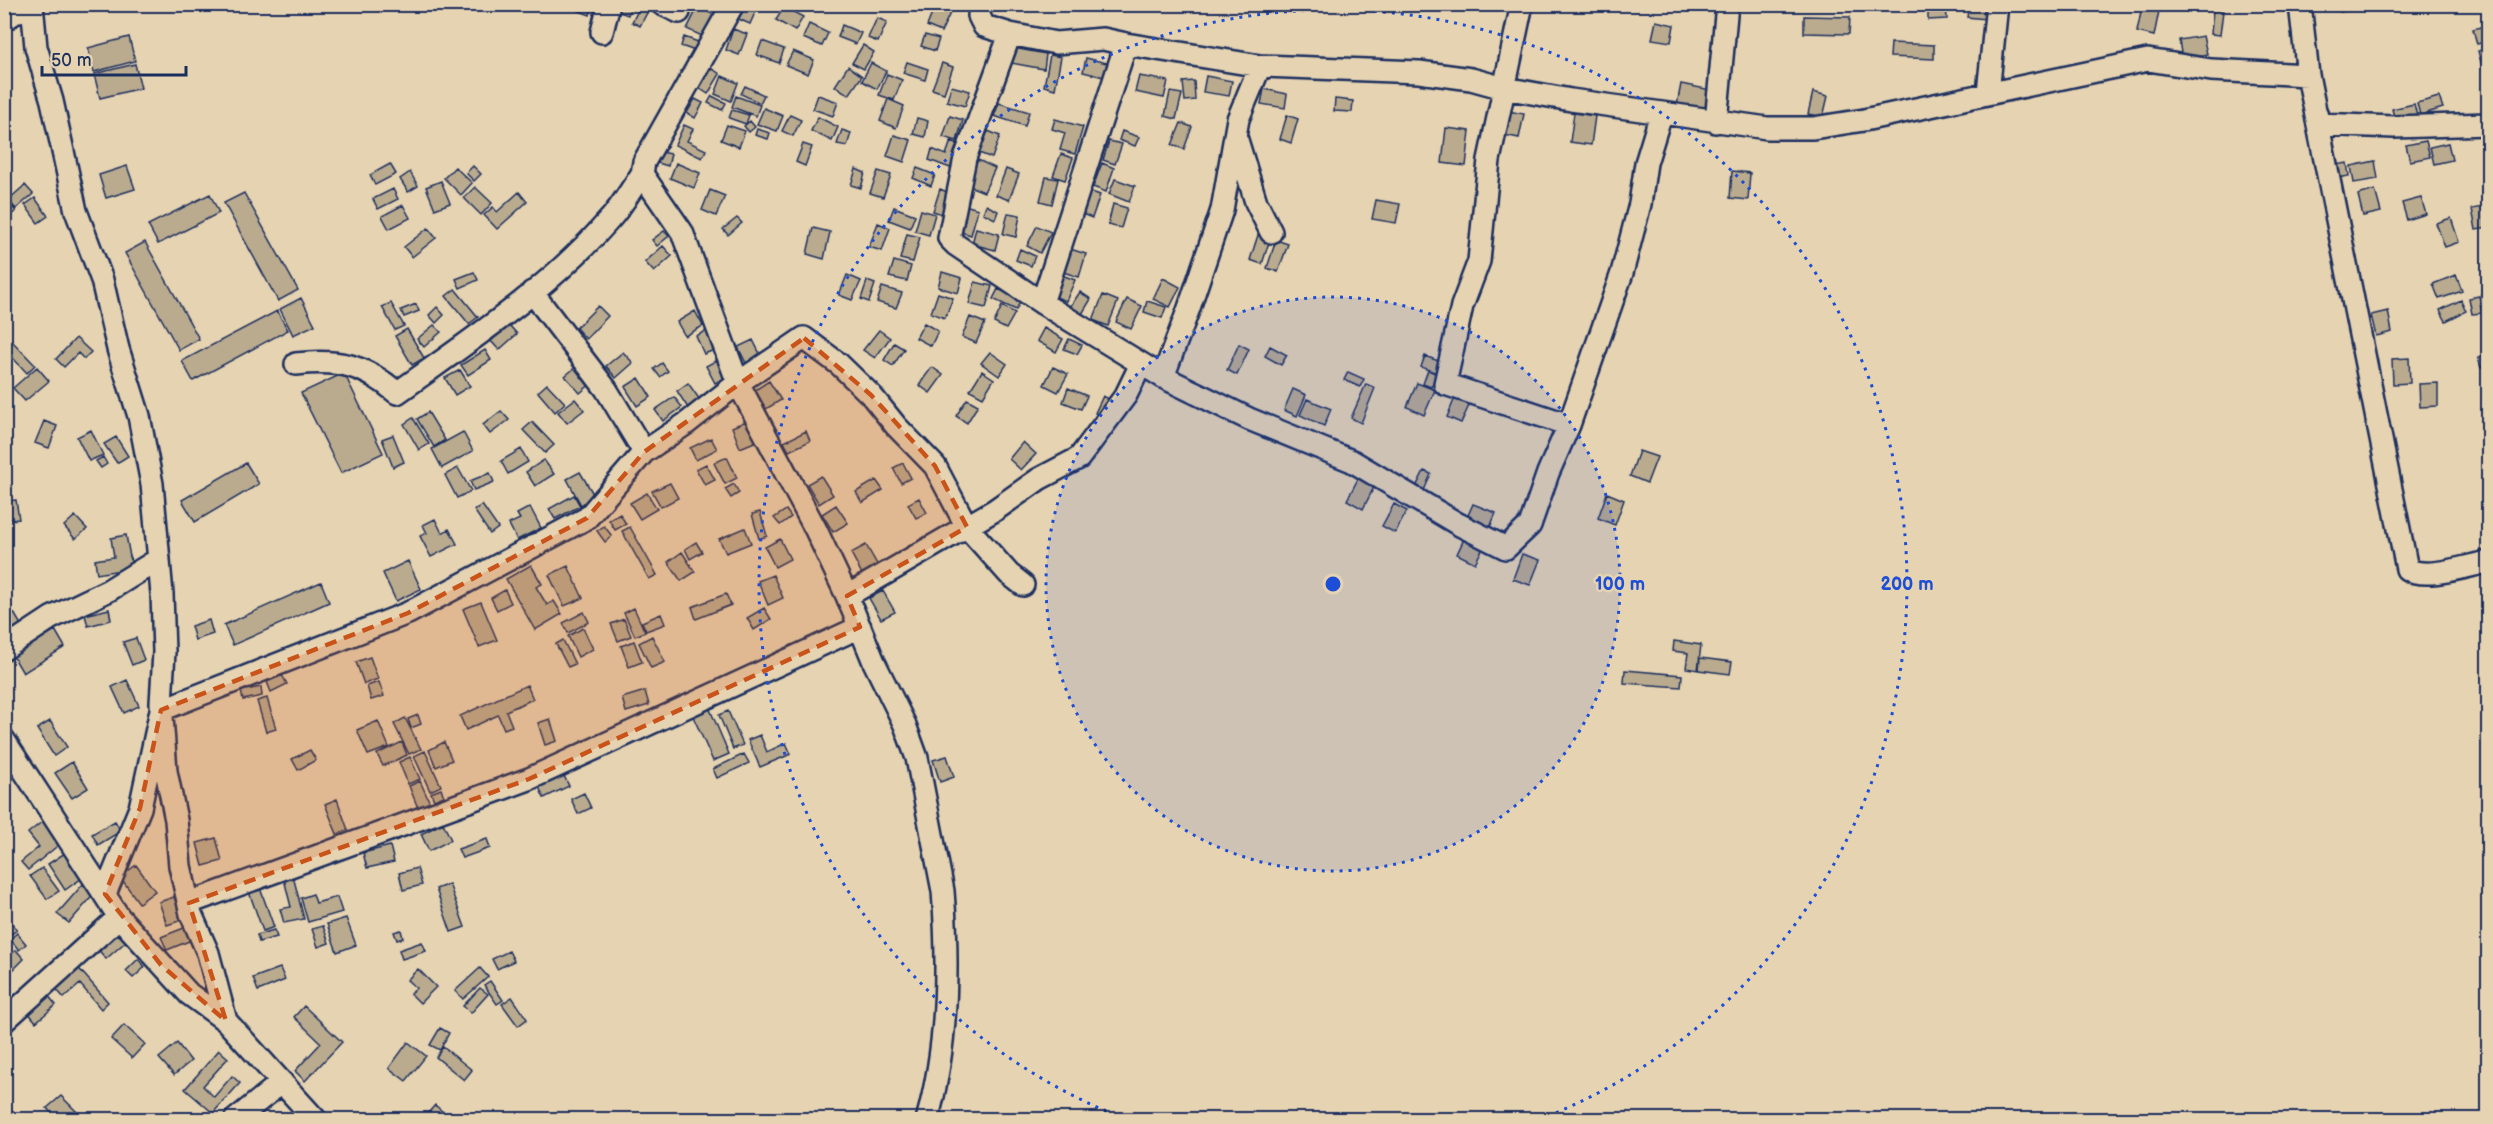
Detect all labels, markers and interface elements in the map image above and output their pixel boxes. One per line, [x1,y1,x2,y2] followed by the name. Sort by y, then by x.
[42,39,186,77] scale bar
[51,50,92,71] text: 50 m
[1323,574,1343,594] centre of rings
[1595,574,1645,595] text: 100 m
[1880,574,1934,595] text: 200 m

